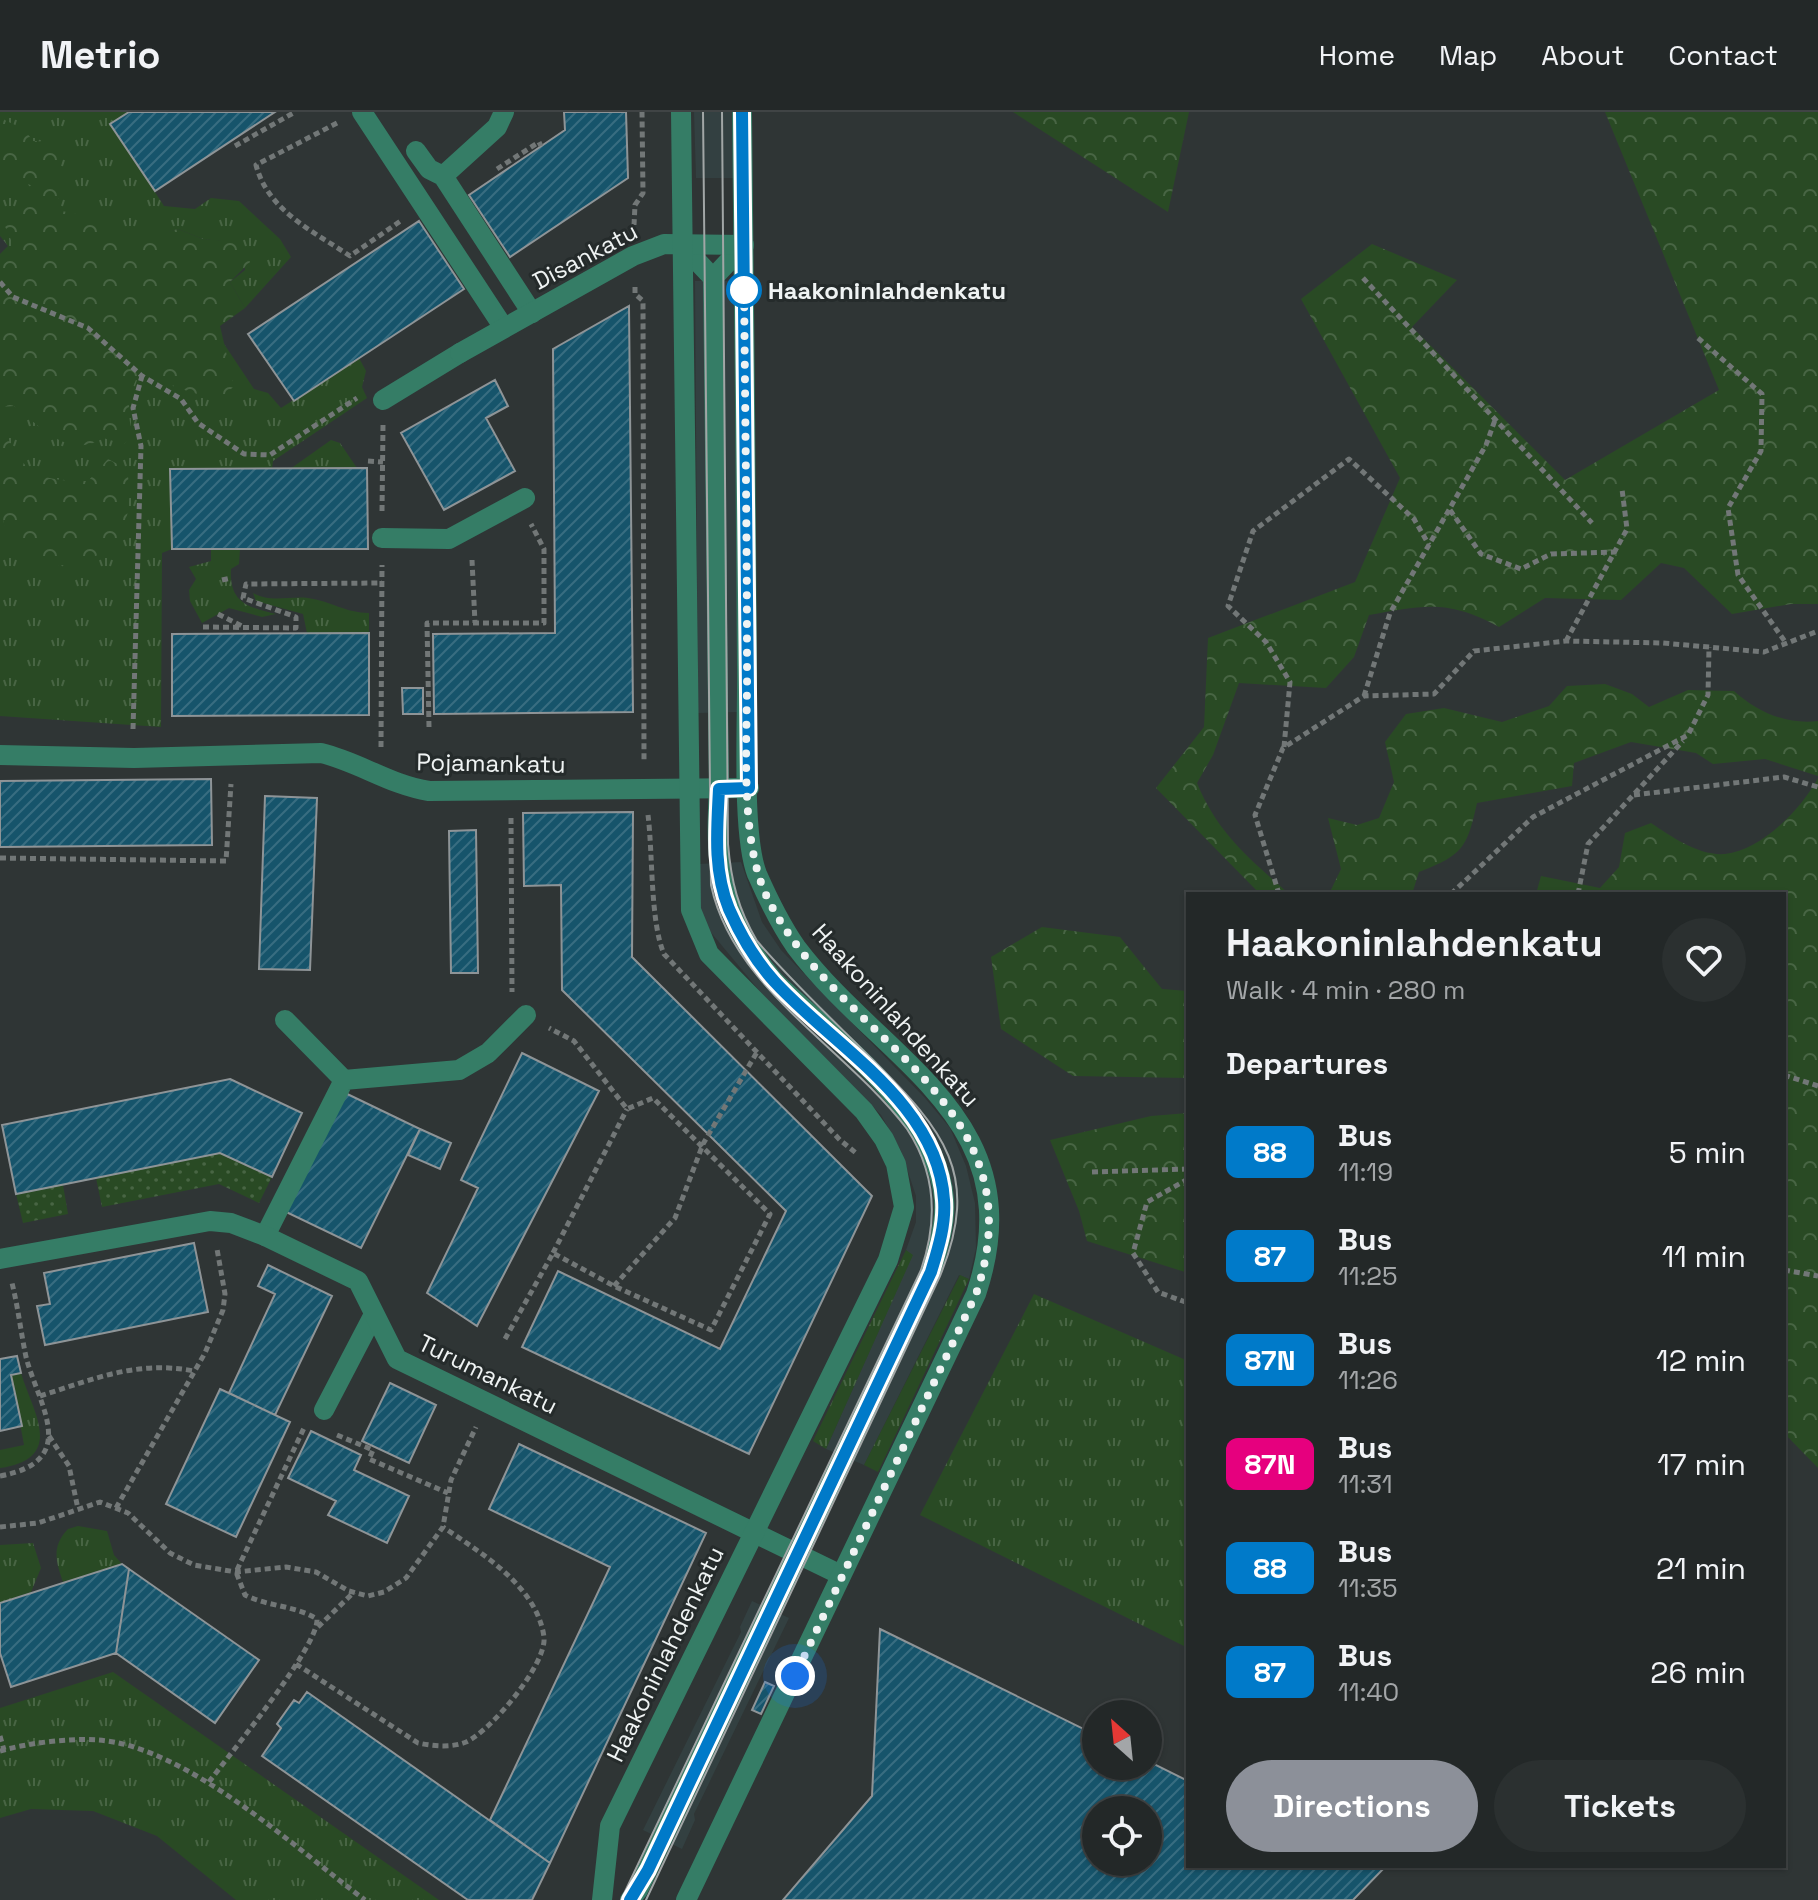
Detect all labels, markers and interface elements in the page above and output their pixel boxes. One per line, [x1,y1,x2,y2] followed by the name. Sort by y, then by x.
[40,31,161,79] text: Metrio
[1319,37,1395,73] text: Home
[1439,37,1497,73] text: Map
[1541,37,1624,73] text: About
[1668,37,1778,73] text: Contact
[527,215,643,297] street label: Disankatu
[727,273,761,307] marker: Haakoninlahdenkatu
[768,275,1006,306] place label: Haakoninlahdenkatu
[416,746,566,780] street label: Pojamankatu
[806,917,986,1113] street label: Haakoninlahdenkatu
[1662,918,1746,1002] button: heart
[1226,919,1603,967] text: Haakoninlahdenkatu
[1226,973,1465,1007] text: Walk · 4 min · 280 m
[1226,1044,1388,1083] text: Departures
[1338,1116,1392,1155] text: Bus
[1669,1133,1746,1172] text: 5 min
[1253,1134,1287,1170] text: 88
[1338,1155,1393,1189] text: 11:19
[1338,1220,1392,1259] text: Bus
[1662,1237,1746,1276] text: 11 min
[1254,1238,1286,1274] text: 87
[1338,1259,1398,1293] text: 11:25
[1338,1324,1392,1363] text: Bus
[413,1327,563,1421] street label: Turumankatu
[1656,1341,1746,1380] text: 12 min
[1245,1342,1295,1378] text: 87N
[1338,1363,1398,1397] text: 11:26
[1338,1428,1392,1467] text: Bus
[1657,1445,1746,1484] text: 17 min
[1245,1446,1295,1482] text: 87N
[1338,1467,1393,1501] text: 11:31
[1338,1532,1392,1571] text: Bus
[599,1541,731,1767] street label: Haakoninlahdenkatu
[1656,1549,1746,1588] text: 21 min
[1253,1550,1287,1586] text: 88
[1338,1571,1398,1605] text: 11:35
[1338,1636,1392,1675] text: Bus
[1650,1653,1746,1692] text: 26 min
[1254,1654,1286,1690] text: 87
[775,1656,815,1696] your location
[1338,1675,1399,1709] text: 11:40
[1082,1700,1162,1780] north arrow
[1082,1700,1162,1876] map controls
[1226,1760,1478,1852] button: Directions
[1494,1760,1746,1852] button: Tickets
[1082,1796,1162,1876] button: locate

